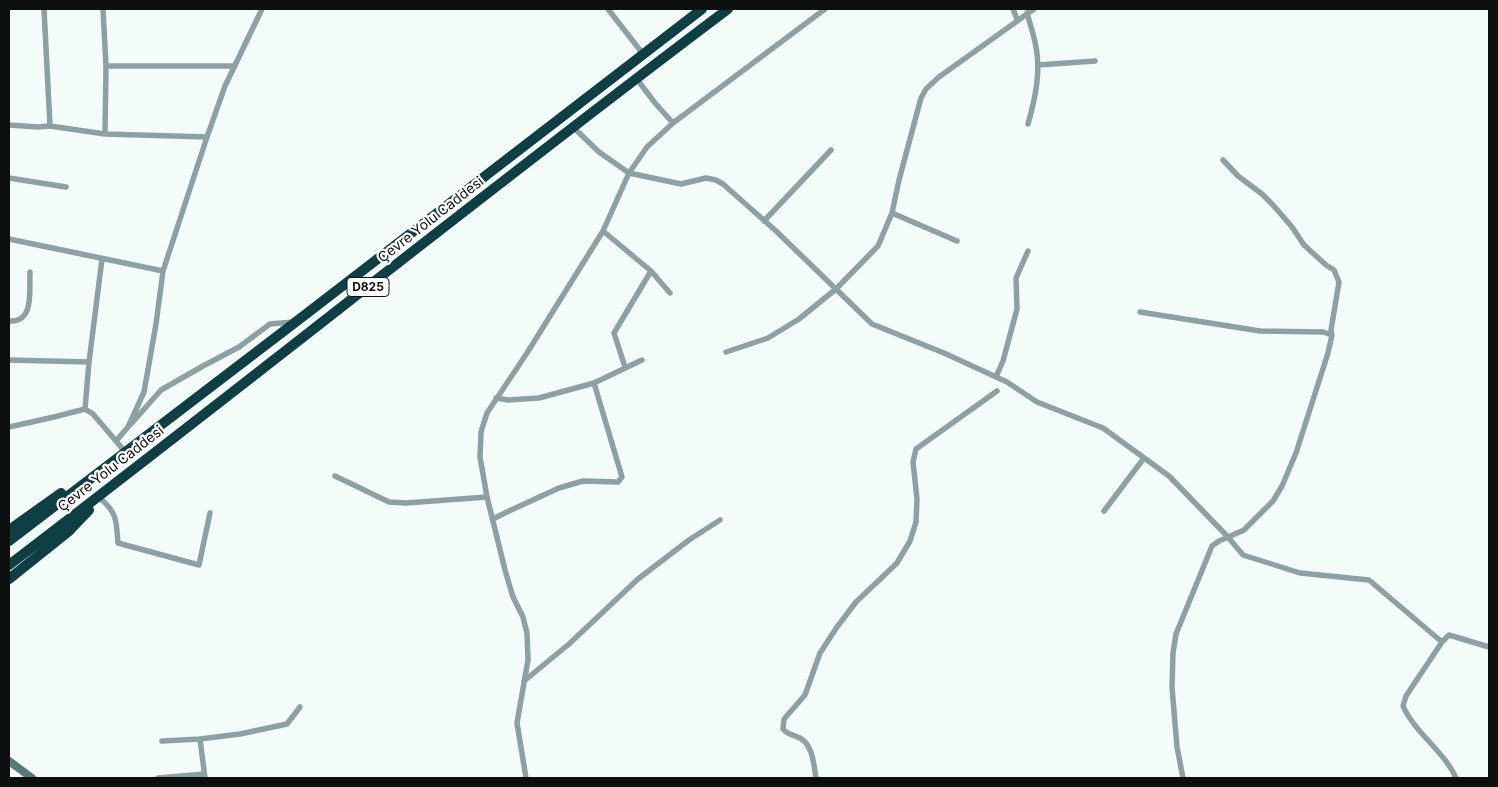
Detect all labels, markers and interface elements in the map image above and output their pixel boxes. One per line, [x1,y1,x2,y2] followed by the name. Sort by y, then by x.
[375,173,487,267] street label: Çevre Yolu Caddesi
[347,278,389,296] road number: D825
[55,422,167,516] street label: Çevre Yolu Caddesi

